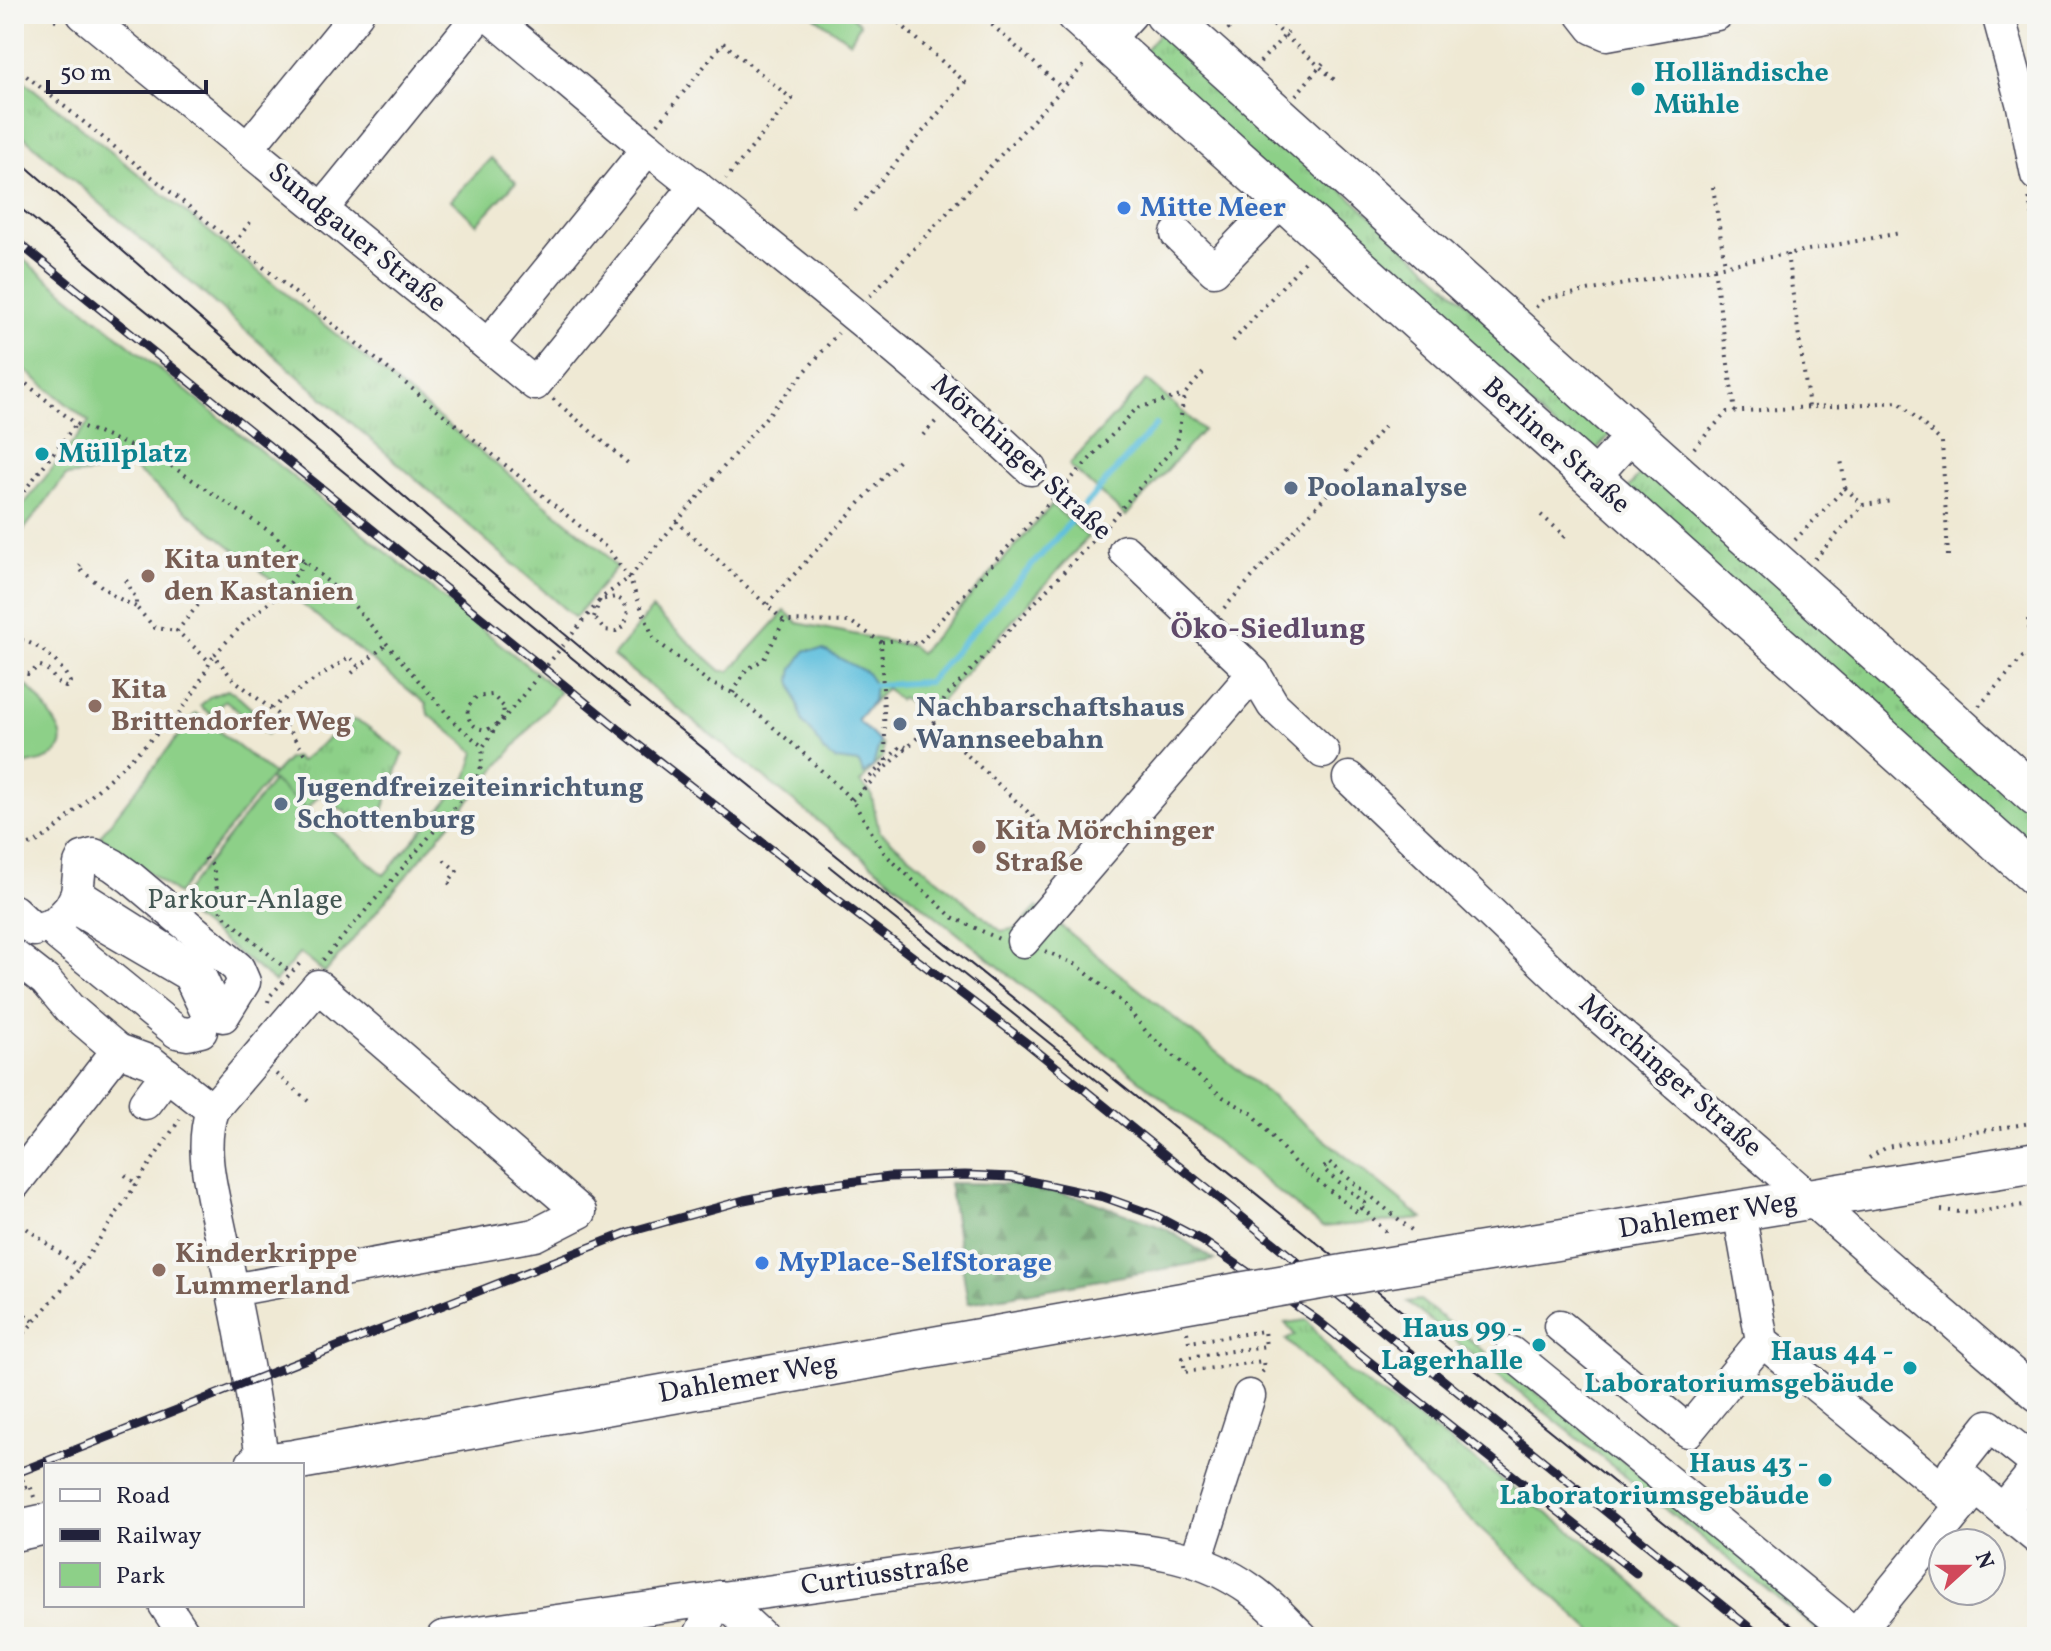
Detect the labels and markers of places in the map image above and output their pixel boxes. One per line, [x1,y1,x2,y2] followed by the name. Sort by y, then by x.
[1654,54,1829,125] place label: Holländische Mühle
[1629,80,1647,98] marker: Holländische Mühle
[1140,189,1286,228] place label: Mitte Meer
[1115,199,1133,217] marker: Mitte Meer
[58,435,187,474] place label: Müllplatz
[33,445,51,463] marker: Müllplatz
[1307,469,1467,508] place label: Poolanalyse
[1282,479,1300,497] marker: Poolanalyse
[164,541,354,612] place label: Kita unter den Kastanien
[139,567,157,585] marker: Kita unter den Kastanien
[111,671,351,742] place label: Kita Brittendorfer Weg
[916,689,1185,760] place label: Nachbarschaftshaus Wannseebahn
[86,697,104,715] marker: Kita Brittendorfer Weg
[891,715,909,733] marker: Nachbarschaftshaus Wannseebahn
[296,769,644,840] place label: Jugendfreizeiteinrichtung Schottenburg
[272,795,290,813] marker: Jugendfreizeiteinrichtung Schottenburg
[995,812,1215,883] place label: Kita Mörchinger Straße
[970,838,988,856] marker: Kita Mörchinger Straße
[175,1235,357,1306] place label: Kinderkrippe Lummerland
[778,1244,1052,1283] place label: MyPlace-SelfStorage
[753,1254,771,1272] marker: MyPlace-SelfStorage
[150,1261,168,1279] marker: Kinderkrippe Lummerland
[1381,1310,1523,1381] place label: Haus 99 - Lagerhalle
[1584,1333,1894,1404] place label: Haus 44 - Laboratoriumsgebäude
[1530,1336,1548,1354] marker: Haus 99 - Lagerhalle
[1901,1359,1919,1377] marker: Haus 44 - Laboratoriumsgebäude
[1499,1445,1809,1516] place label: Haus 43 - Laboratoriumsgebäude
[1816,1471,1834,1489] marker: Haus 43 - Laboratoriumsgebäude

